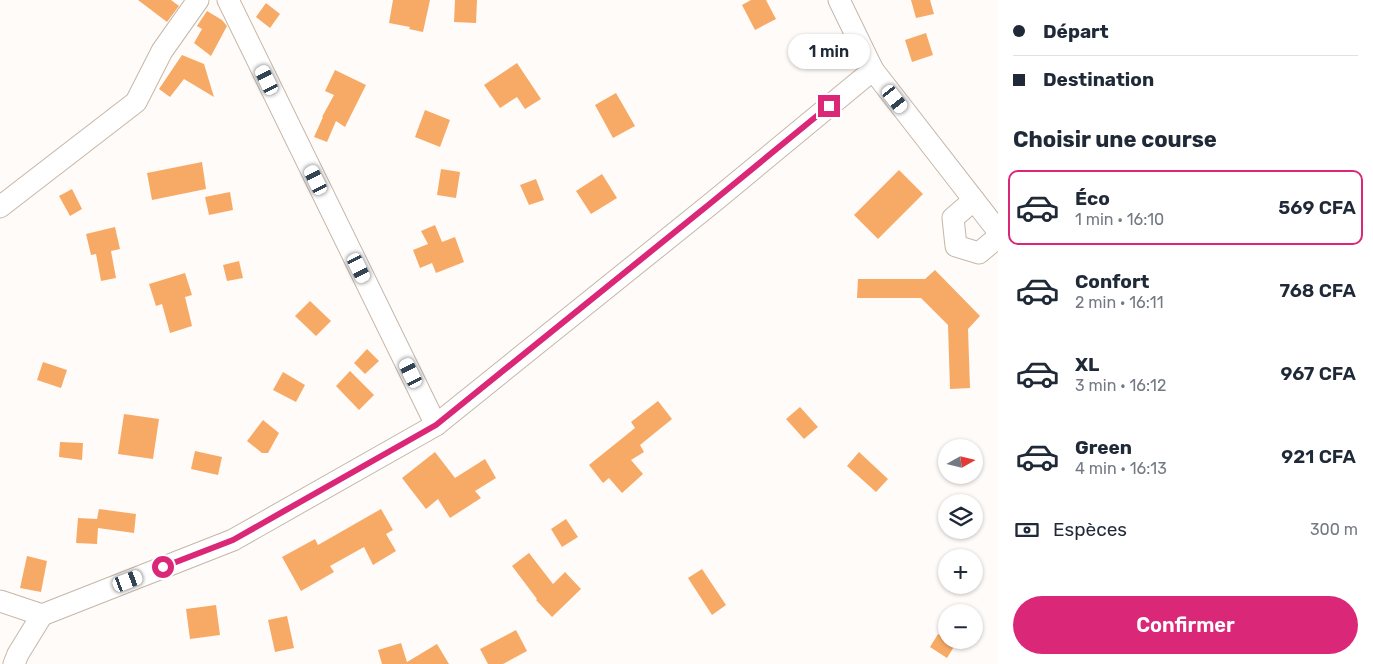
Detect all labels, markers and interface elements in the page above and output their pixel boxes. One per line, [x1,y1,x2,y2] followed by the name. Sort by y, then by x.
[1043,20,1109,43] text: Départ
[788,34,870,68] callout: 1 min
[809,42,849,61] text: 1 min
[253,63,280,97] car
[1043,68,1154,91] text: Destination
[879,83,910,115] car
[818,95,840,117] route end
[1013,126,1217,153] text: Choisir une course
[302,163,329,197] car
[1015,185,1060,230] icon: car
[1075,187,1110,210] text: Éco
[1278,196,1356,219] text: 569 CFA
[1075,210,1164,229] text: 1 min · 16:10
[345,251,372,285] car
[1015,268,1060,313] icon: car
[1075,270,1149,293] text: Confort
[1280,279,1356,302] text: 768 CFA
[1075,293,1164,312] text: 2 min · 16:11
[1015,351,1060,396] icon: car
[1075,353,1099,376] text: XL
[397,356,424,390] car
[1281,362,1356,385] text: 967 CFA
[1075,376,1166,395] text: 3 min · 16:12
[1015,434,1060,479] icon: car
[1075,436,1132,459] text: Green
[938,439,982,484] north arrow
[938,439,983,649] map controls
[1281,445,1356,468] text: 921 CFA
[1075,459,1167,478] text: 4 min · 16:13
[938,494,983,539] button: layers
[1013,516,1041,544] icon: cash
[1053,518,1127,541] text: Espèces
[1310,520,1358,539] text: 300 m
[938,549,983,594] button: +
[152,556,174,578] route start
[111,569,144,593] car
[1013,596,1358,654] button: Confirmer
[938,604,983,649] button: −

